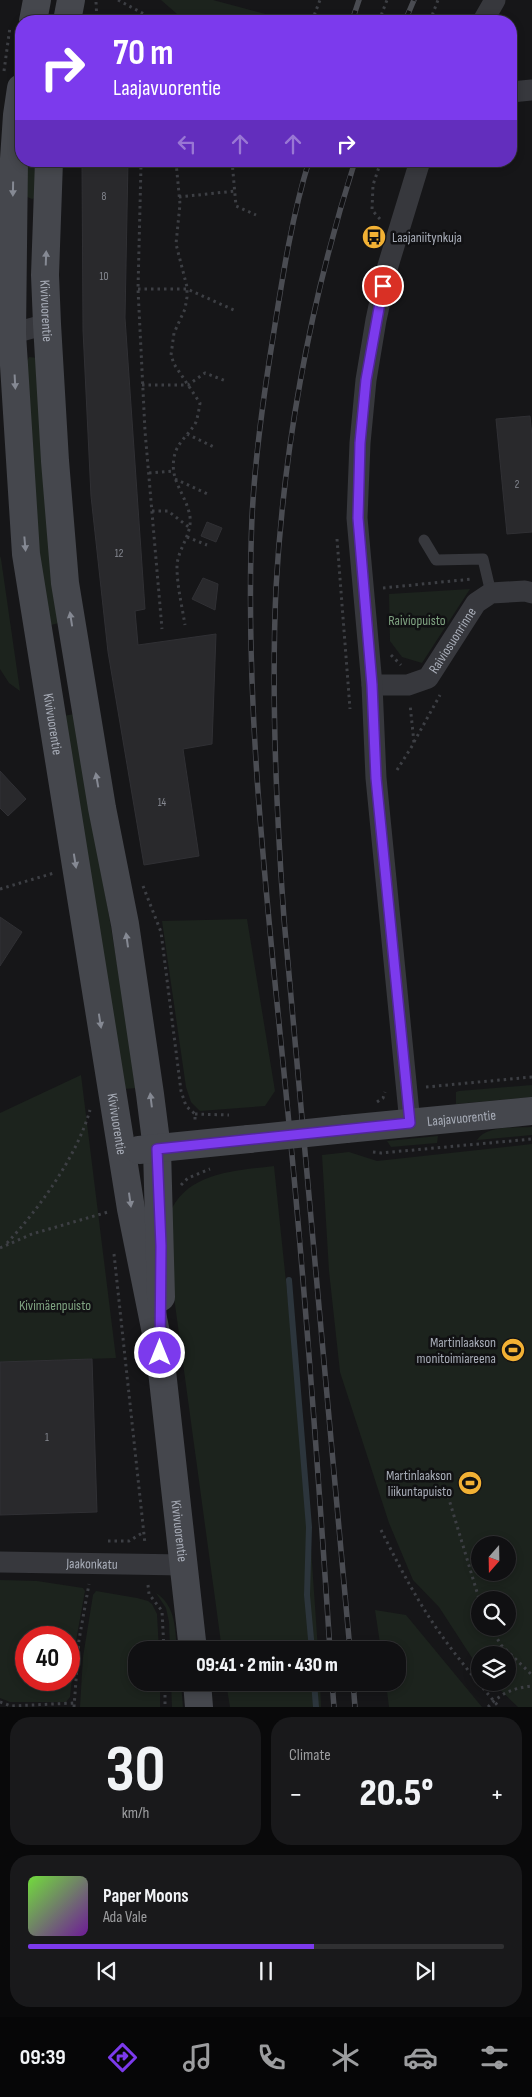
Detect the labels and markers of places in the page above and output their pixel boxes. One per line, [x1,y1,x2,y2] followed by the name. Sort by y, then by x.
[361,224,387,250] bus stop icon: Laajaniitynkuja
[392,229,462,246] place label: Laajaniitynkuja
[362,265,404,307] pin
[417,1334,496,1367] place label: Martinlaakson monitoimiareena
[500,1337,526,1363] sports icon: Martinlaakson monitoimiareena
[386,1467,452,1500] place label: Martinlaakson liikuntapuisto
[457,1470,483,1496] sports icon: Martinlaakson liikuntapuisto

